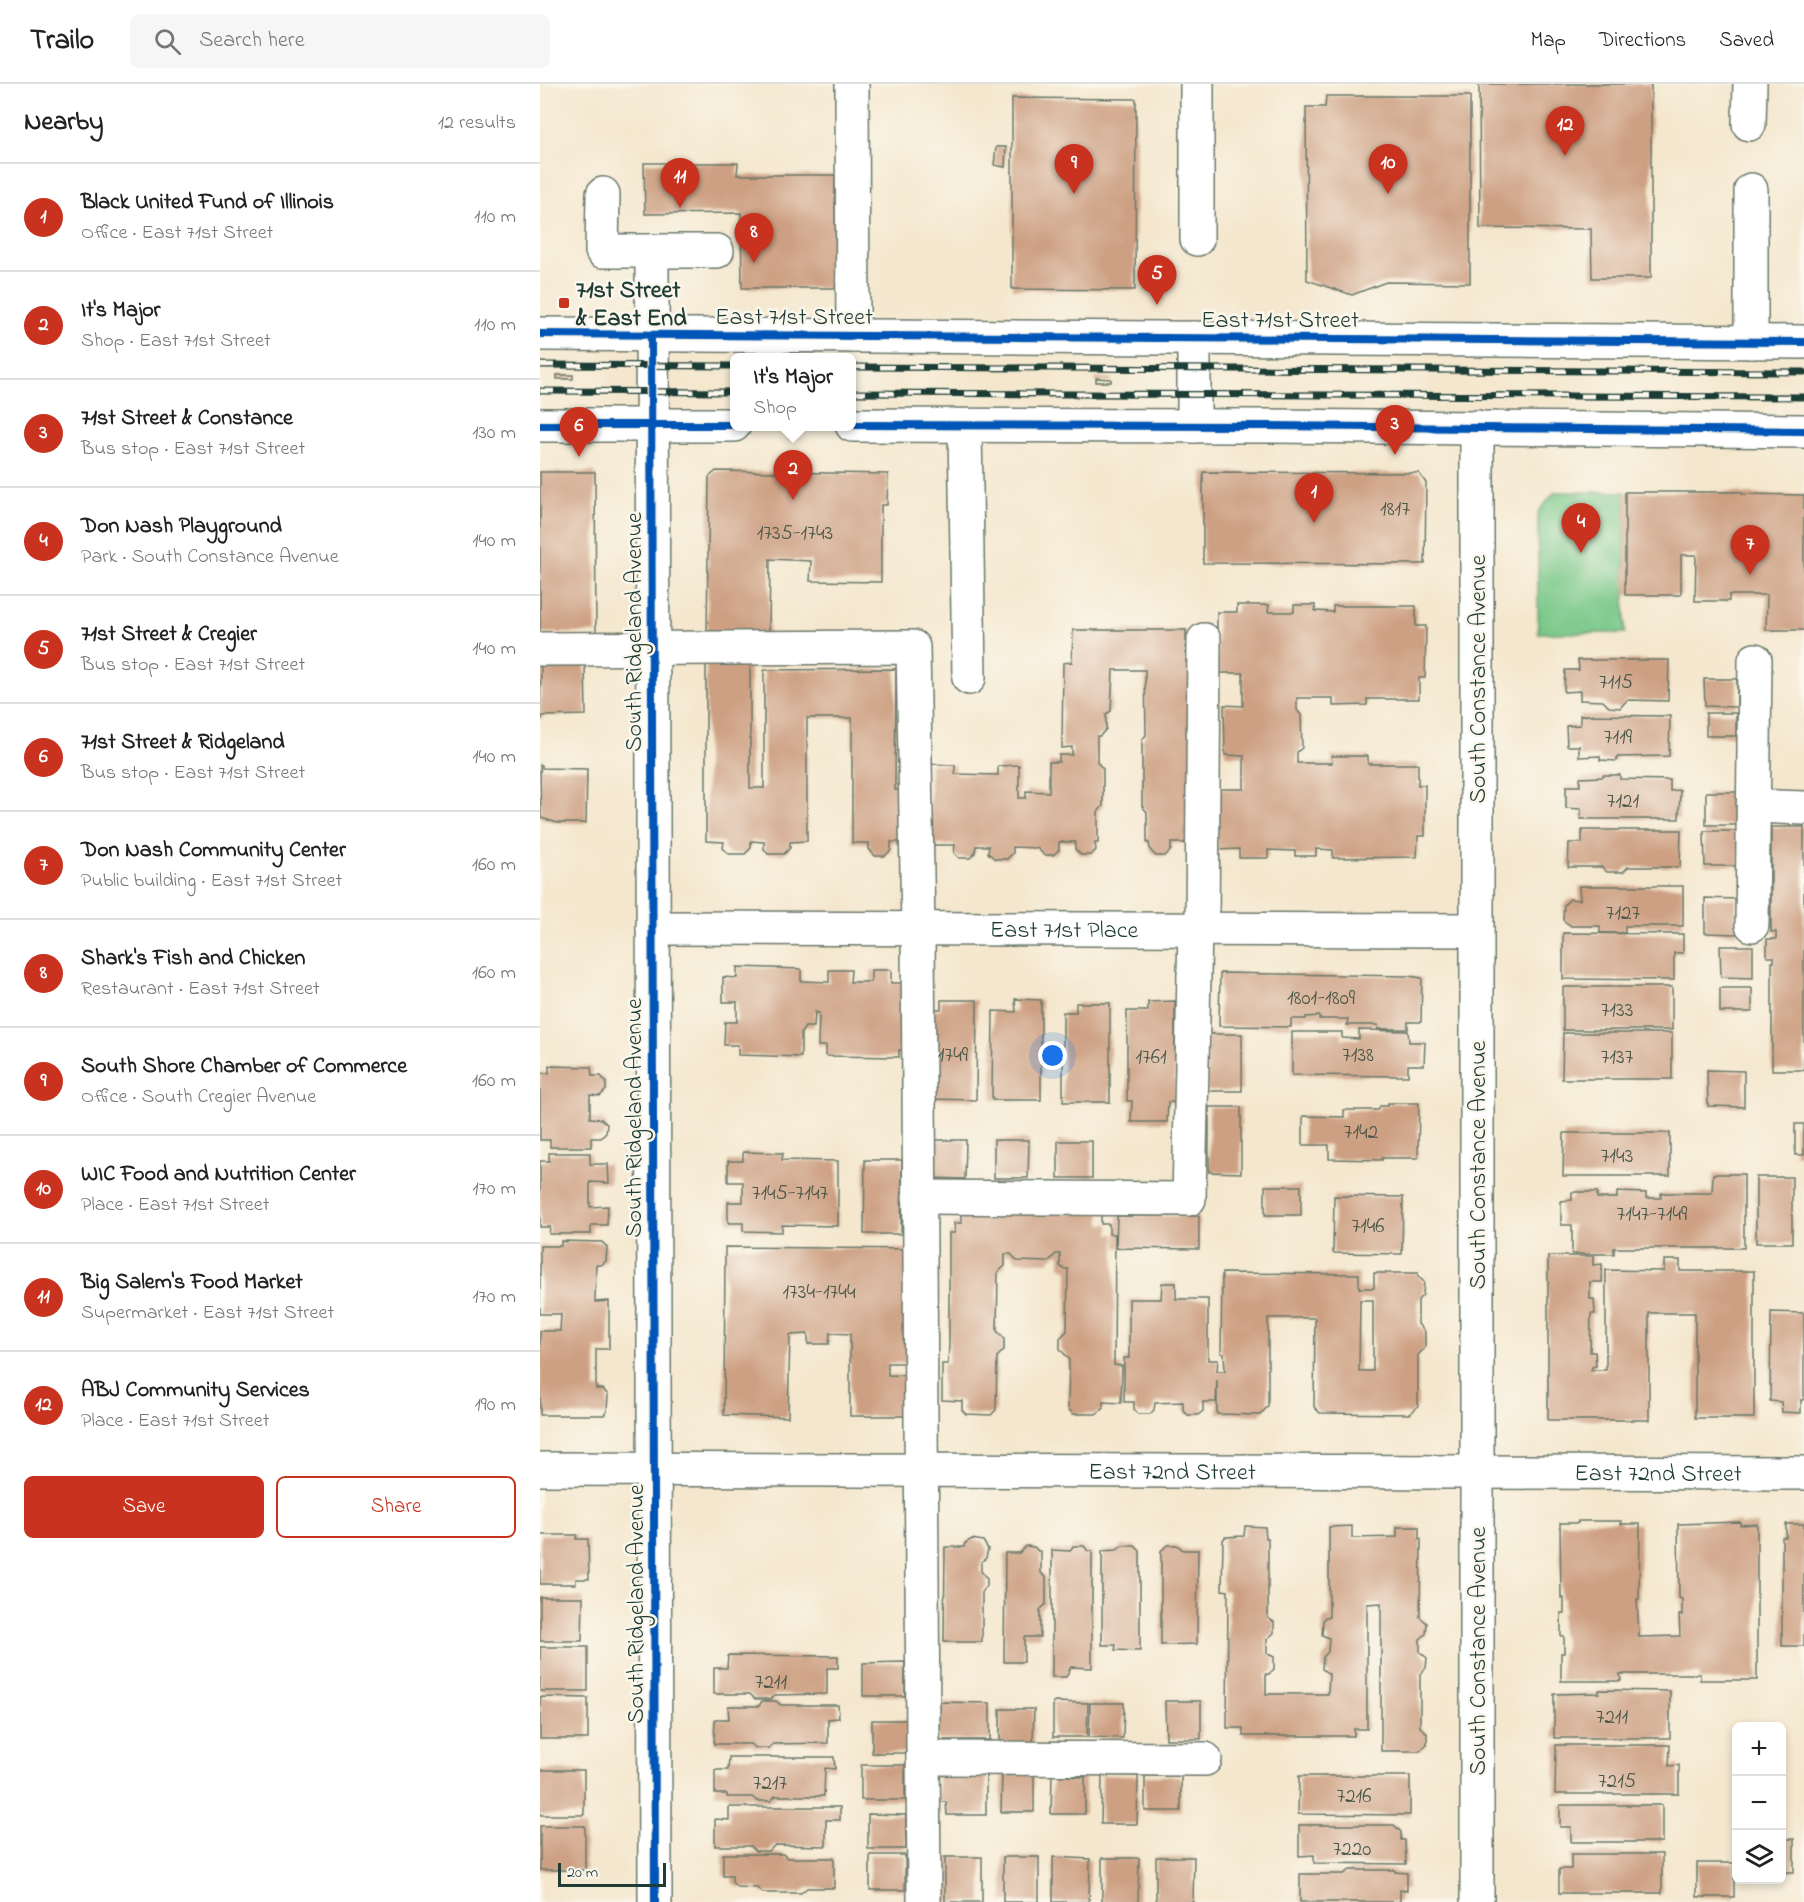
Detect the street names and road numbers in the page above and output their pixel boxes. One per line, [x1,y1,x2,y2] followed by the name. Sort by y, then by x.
[715,301,873,336] street label: East 71st Street
[1201,304,1359,339] street label: East 71st Street
[618,512,653,752] street label: South Ridgeland Avenue
[1462,554,1497,803] street label: South Constance Avenue
[990,914,1139,949] street label: East 71st Place
[618,998,653,1238] street label: South Ridgeland Avenue
[1462,1040,1497,1289] street label: South Constance Avenue
[1088,1456,1256,1491] street label: East 72nd Street
[1574,1457,1742,1493] street label: East 72nd Street
[620,1484,655,1724] street label: South Ridgeland Avenue
[1462,1526,1497,1775] street label: South Constance Avenue

